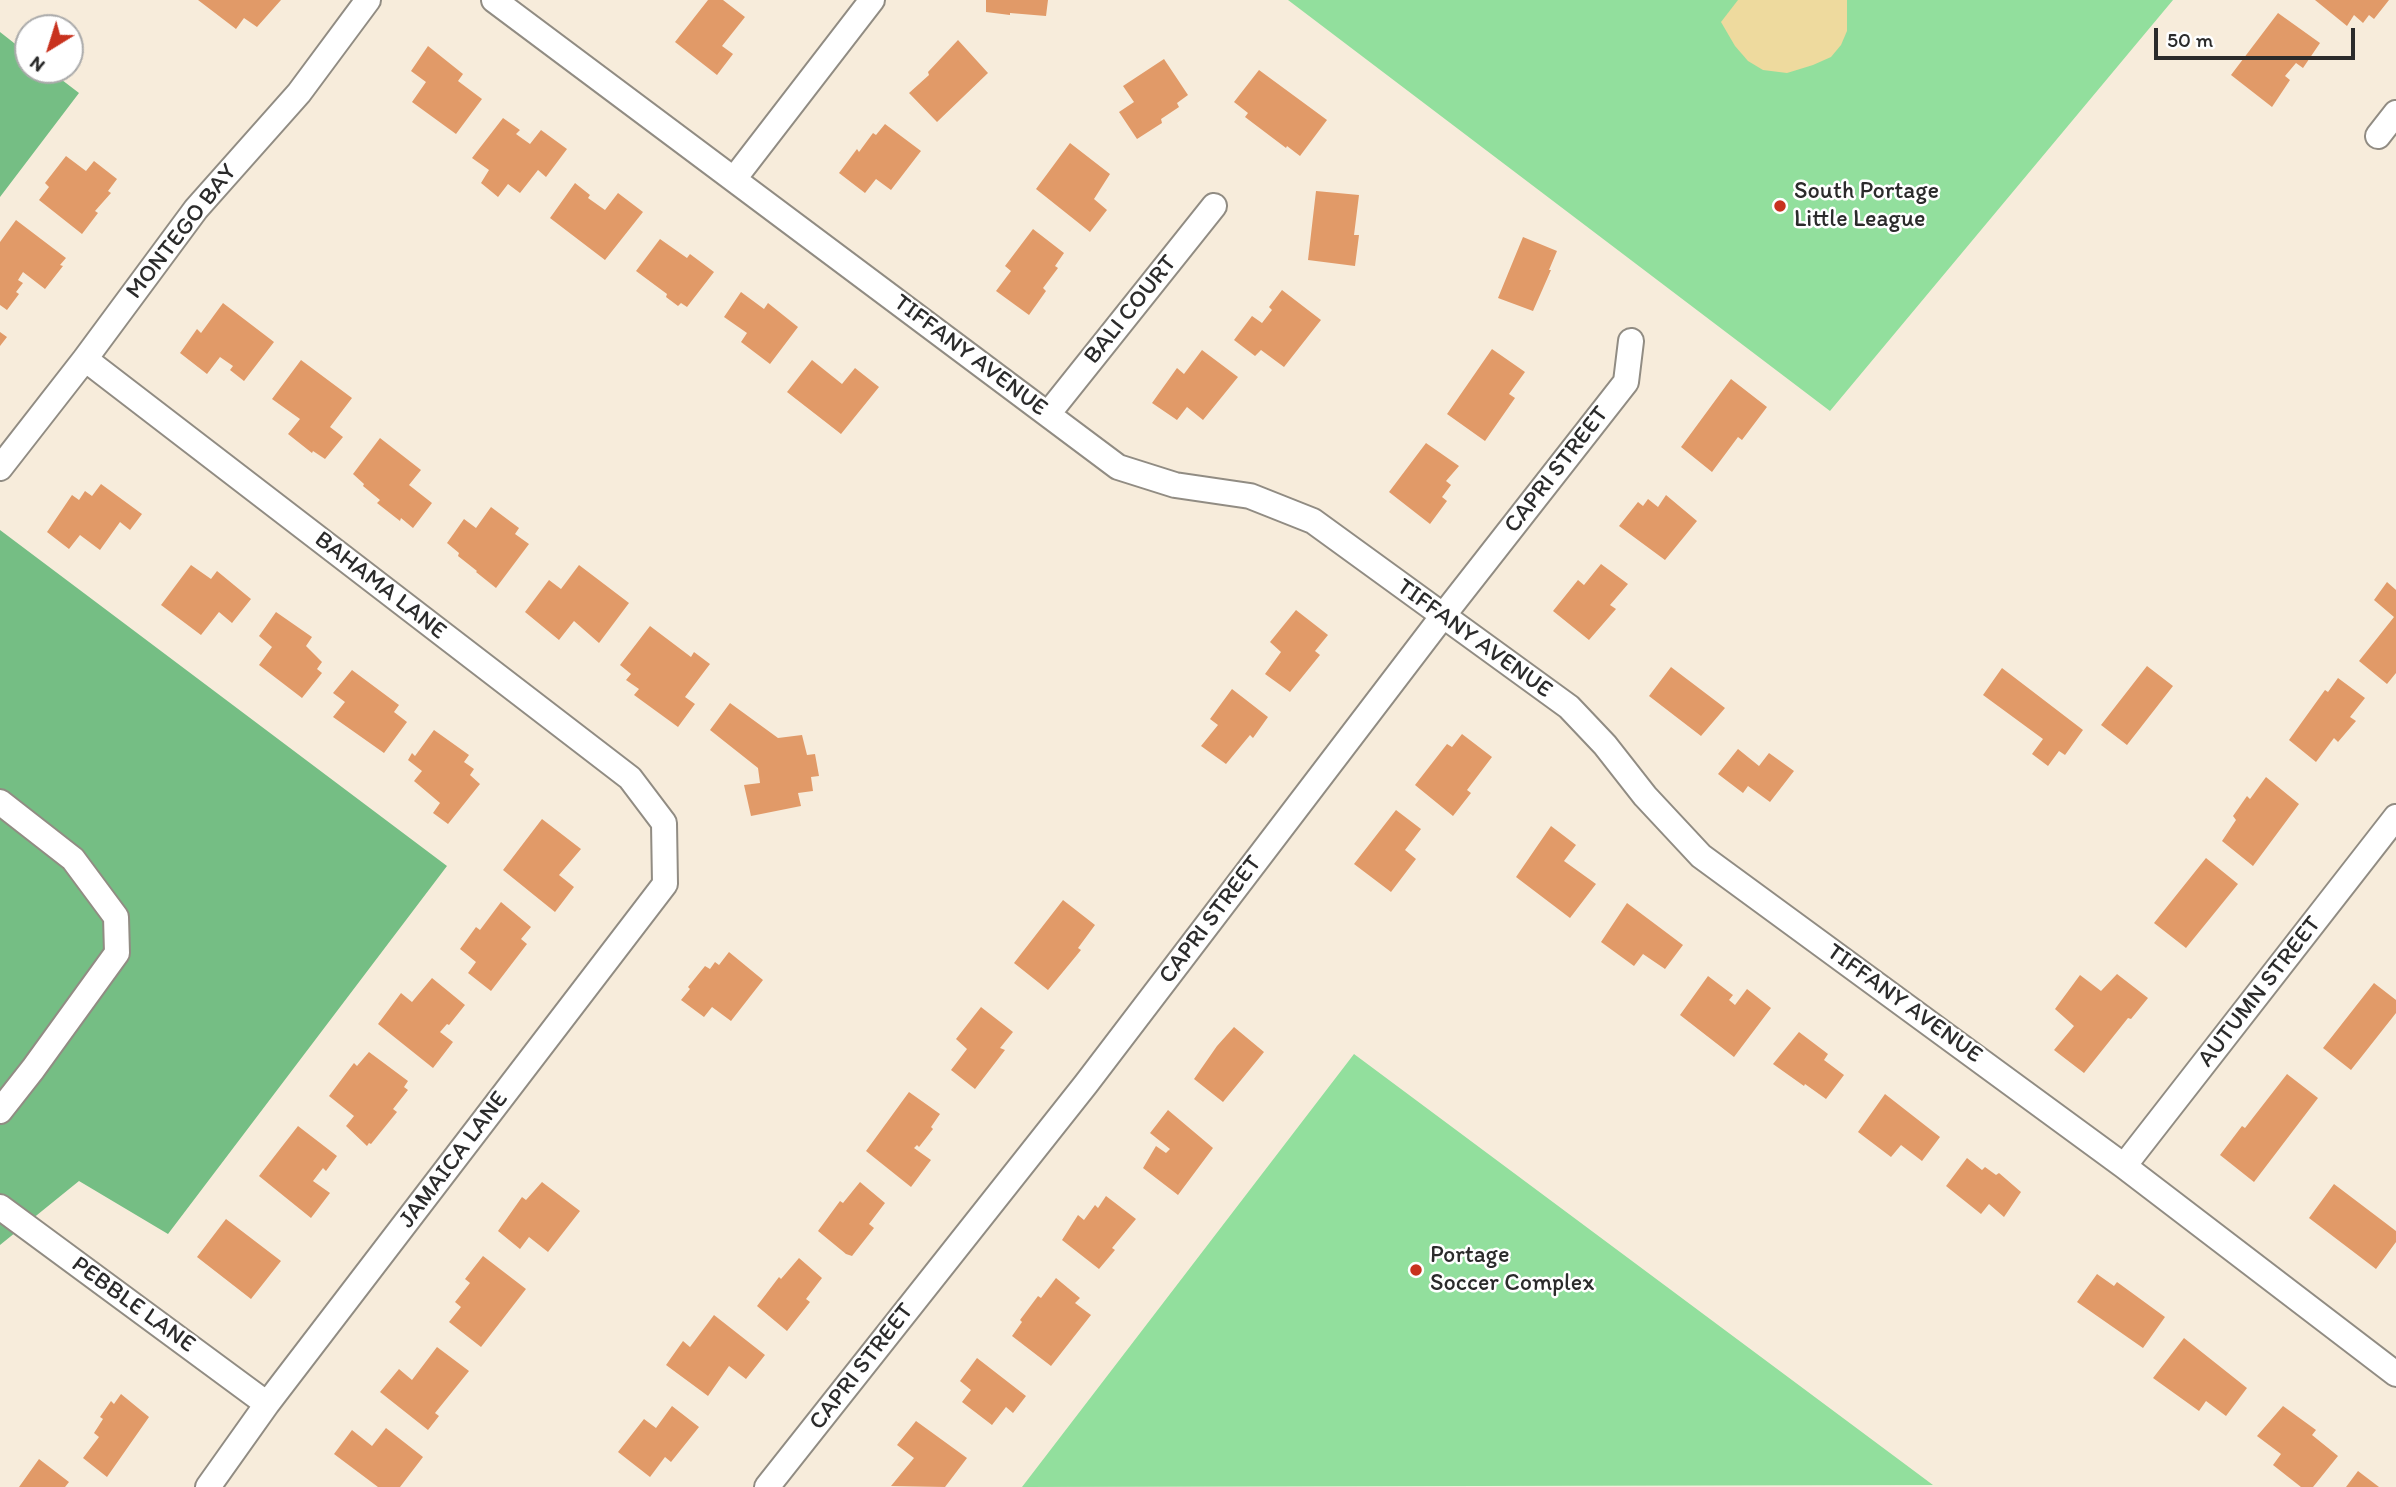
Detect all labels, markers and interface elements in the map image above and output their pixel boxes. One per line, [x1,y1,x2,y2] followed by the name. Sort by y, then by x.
[14,14,84,84] north arrow
[2158,14,2359,58] scale bar
[2167,27,2213,52] text: 50 m
[25,51,49,77] text: N
[120,159,244,305] street label: MONTEGO BAY
[1794,178,1939,234] place label: South Portage Little League
[1772,198,1788,214] marker: South Portage Little League
[1078,250,1184,370] street label: BALI COURT
[887,289,1053,423] street label: TIFFANY AVENUE
[1499,401,1615,539] street label: CAPRI STREET
[308,526,452,646] street label: BAHAMA LANE
[1391,573,1557,705] street label: TIFFANY AVENUE
[1154,850,1268,990] street label: CAPRI STREET
[2192,911,2328,1073] street label: AUTUMN STREET
[1821,938,1987,1070] street label: TIFFANY AVENUE
[393,1086,515,1234] street label: JAMAICA LANE
[1430,1242,1594,1298] place label: Portage Soccer Complex
[66,1250,200,1360] street label: PEBBLE LANE
[1408,1262,1424,1278] marker: Portage Soccer Complex
[804,1298,920,1436] street label: CAPRI STREET

